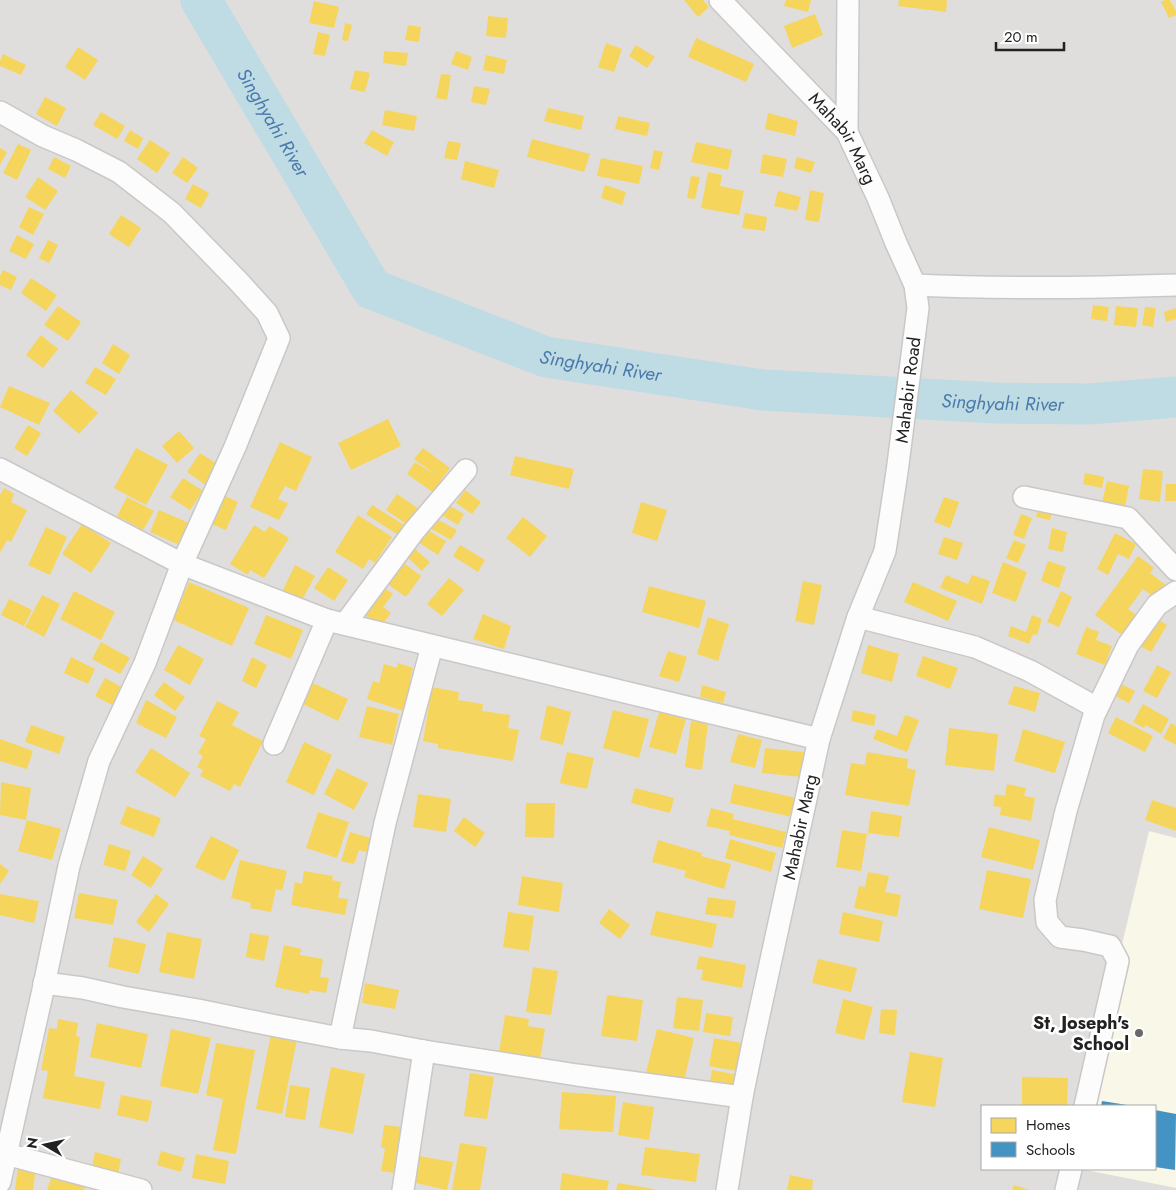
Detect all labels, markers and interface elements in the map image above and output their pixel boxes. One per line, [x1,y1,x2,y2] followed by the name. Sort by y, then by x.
[996,20,1064,52] scale bar
[1004,26,1038,48] text: 20 m
[230,63,316,183] water label: Singhyahi River
[802,86,883,189] street label: Mahabir Marg
[889,335,927,445] street label: Mahabir Road
[536,343,665,389] water label: Singhyahi River
[941,387,1065,418] water label: Singhyahi River
[776,772,824,882] street label: Mahabir Marg
[1033,1010,1129,1057] place label: St, Joseph's School
[1133,1027,1145,1039] marker: St, Joseph's School
[981,1105,1156,1170] legend
[1026,1114,1070,1136] text: Homes
[20,1120,70,1170] north arrow
[21,1136,43,1150] text: N
[1026,1139,1075,1161] text: Schools

